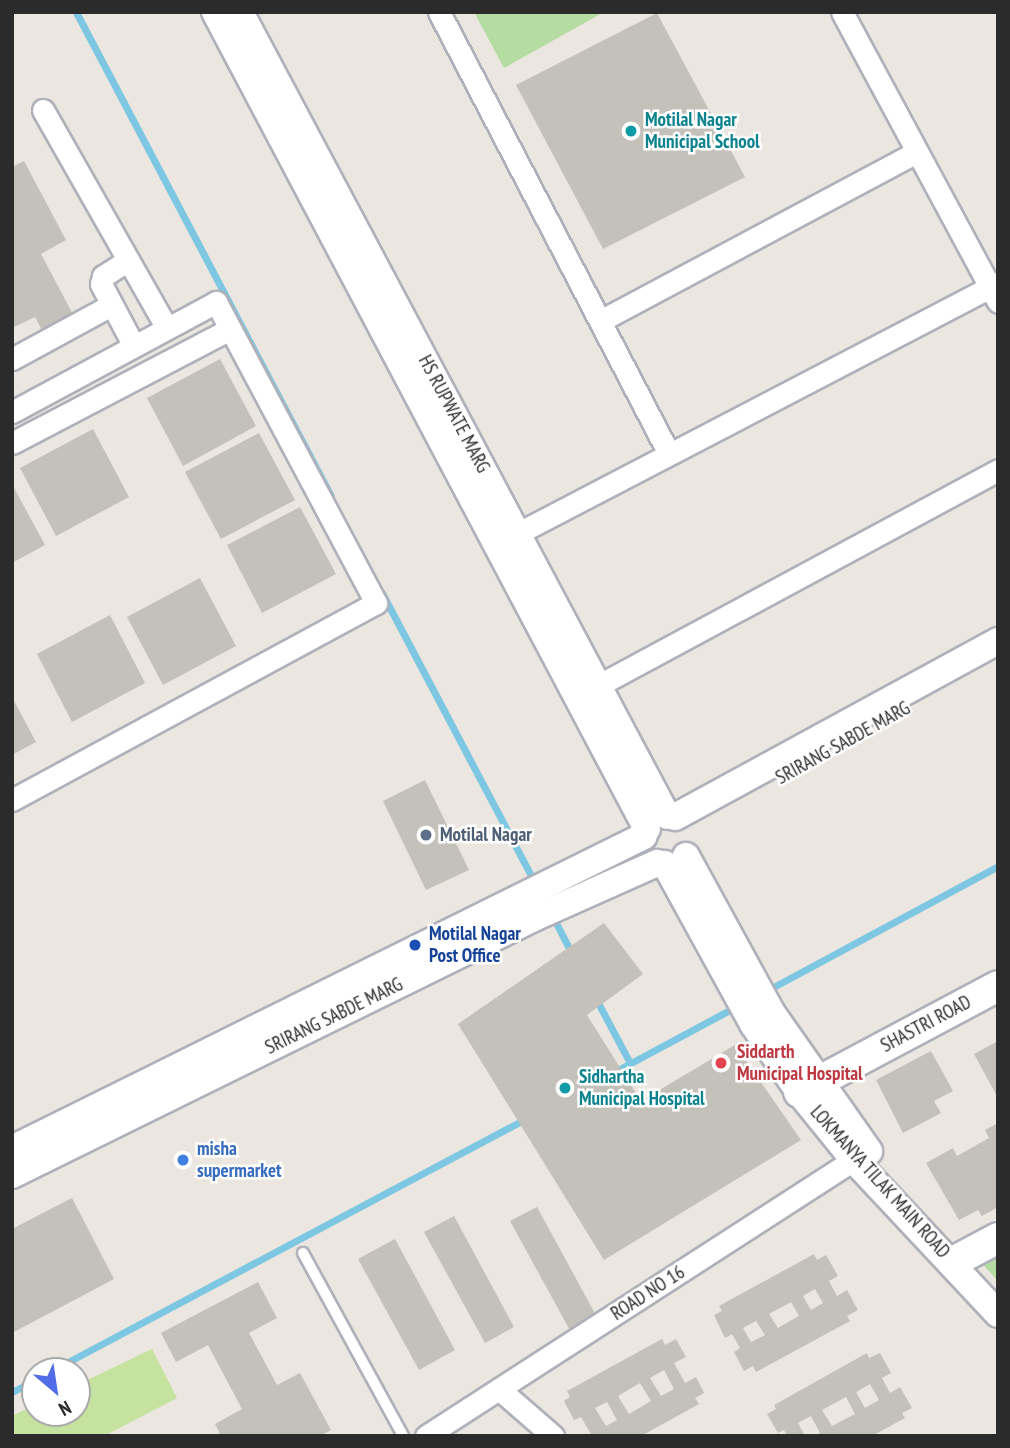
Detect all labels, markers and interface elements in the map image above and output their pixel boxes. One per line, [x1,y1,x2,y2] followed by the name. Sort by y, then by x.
[645,109,760,153] place label: Motilal Nagar Municipal School
[623,123,639,139] marker: Motilal Nagar Municipal School
[413,351,495,477] street label: HS RUPWATE MARG
[772,697,914,789] street label: SRIRANG SABDE MARG
[440,824,532,846] place label: Motilal Nagar
[418,827,434,843] marker: Motilal Nagar
[429,923,521,967] place label: Motilal Nagar Post Office
[407,937,423,953] marker: Motilal Nagar Post Office
[262,973,406,1059] street label: SRIRANG SABDE MARG
[877,991,975,1057] street label: SHASTRI ROAD
[737,1041,863,1085] place label: Siddarth Municipal Hospital
[711,1053,731,1073] marker: Siddarth Municipal Hospital
[579,1066,705,1110] place label: Sidhartha Municipal Hospital
[557,1080,573,1096] marker: Sidhartha Municipal Hospital
[805,1100,955,1264] street label: LOKMANYA TILAK MAIN ROAD
[197,1138,282,1182] place label: misha supermarket
[175,1152,191,1168] marker: misha supermarket
[607,1261,689,1325] street label: ROAD NO 16
[21,1357,91,1427] north arrow
[55,1396,76,1422] text: N

